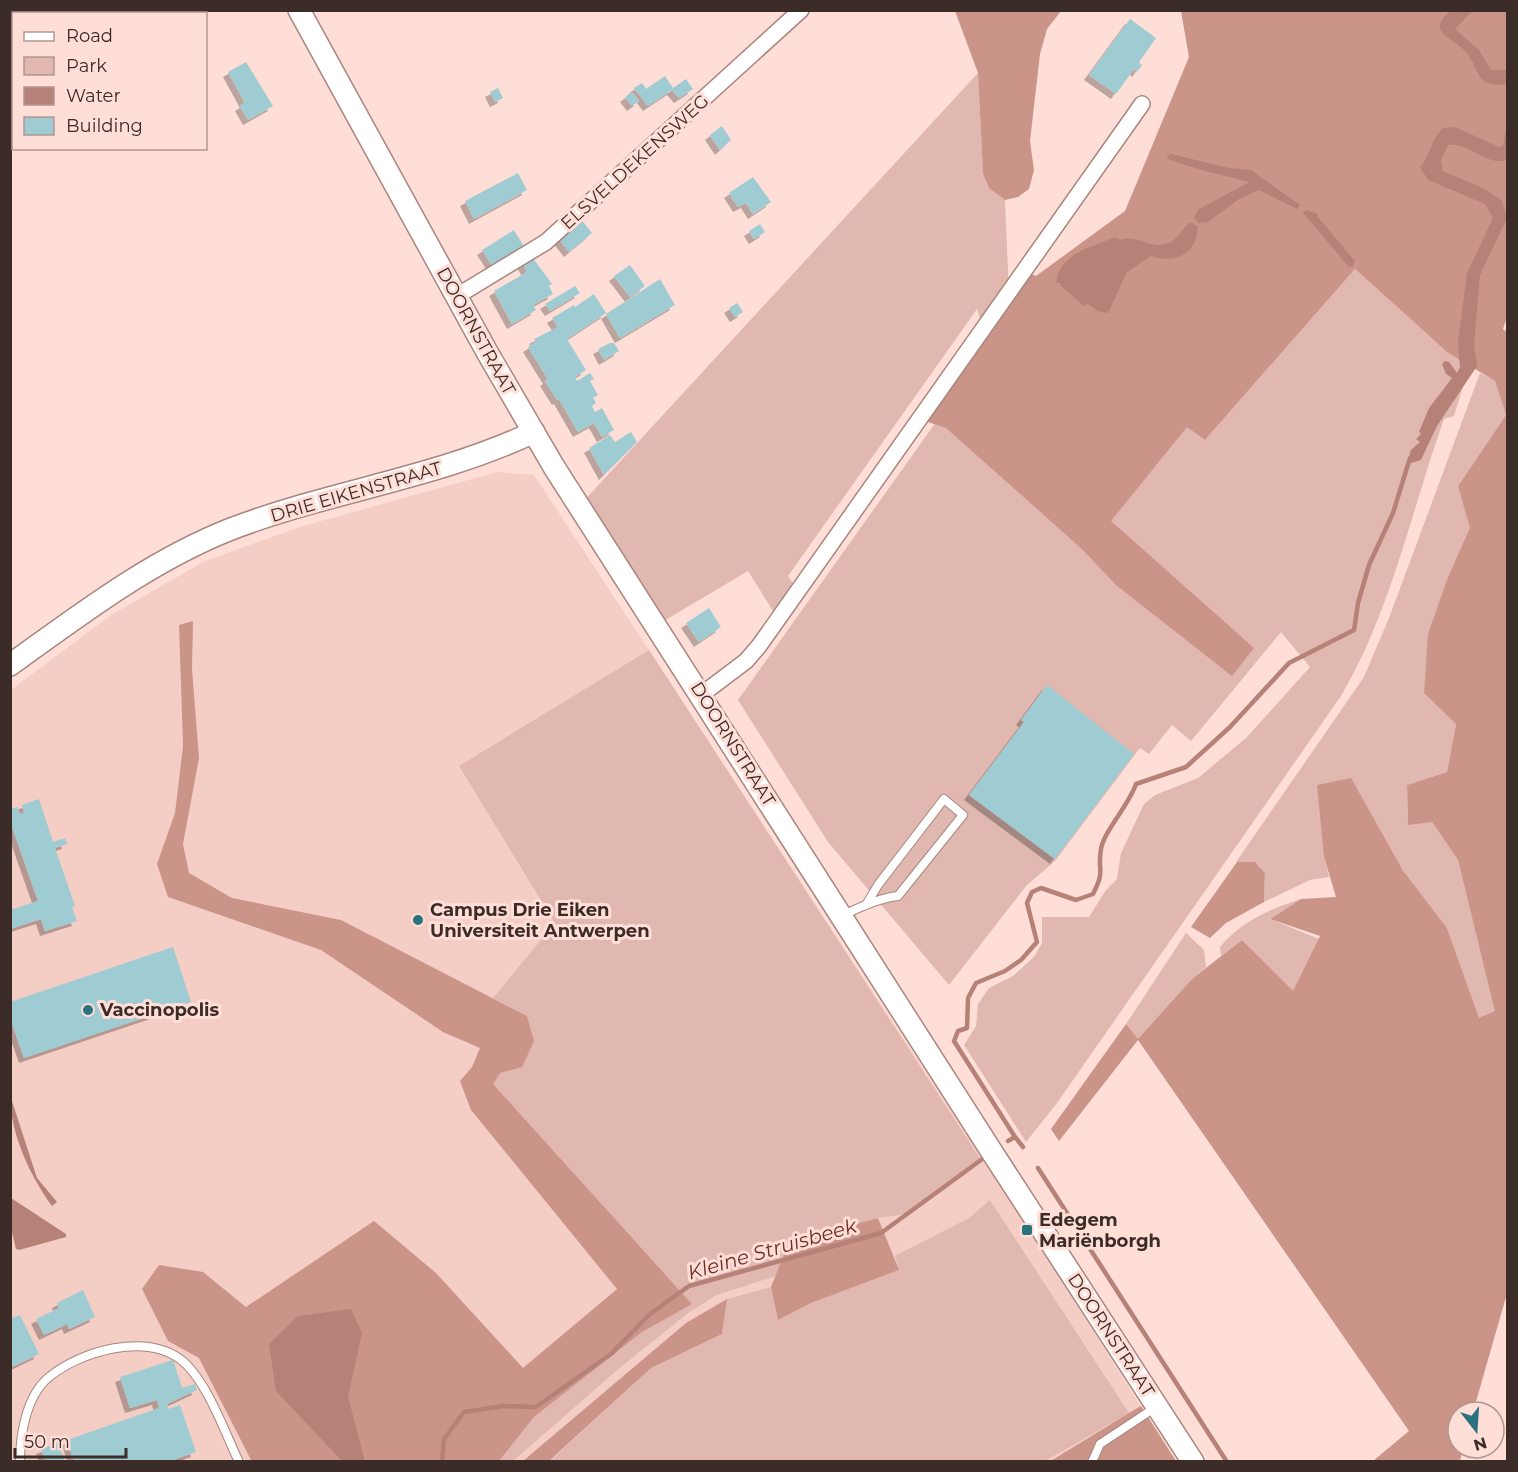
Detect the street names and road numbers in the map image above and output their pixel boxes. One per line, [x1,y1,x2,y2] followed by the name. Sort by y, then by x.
[556,90,714,234] street label: ELSVELDEKENSWEG
[432,263,521,399] street label: DOORNSTRAAT
[268,457,445,527] street label: DRIE EIKENSTRAAT
[686,678,780,811] street label: DOORNSTRAAT
[1063,1269,1159,1401] street label: DOORNSTRAAT

